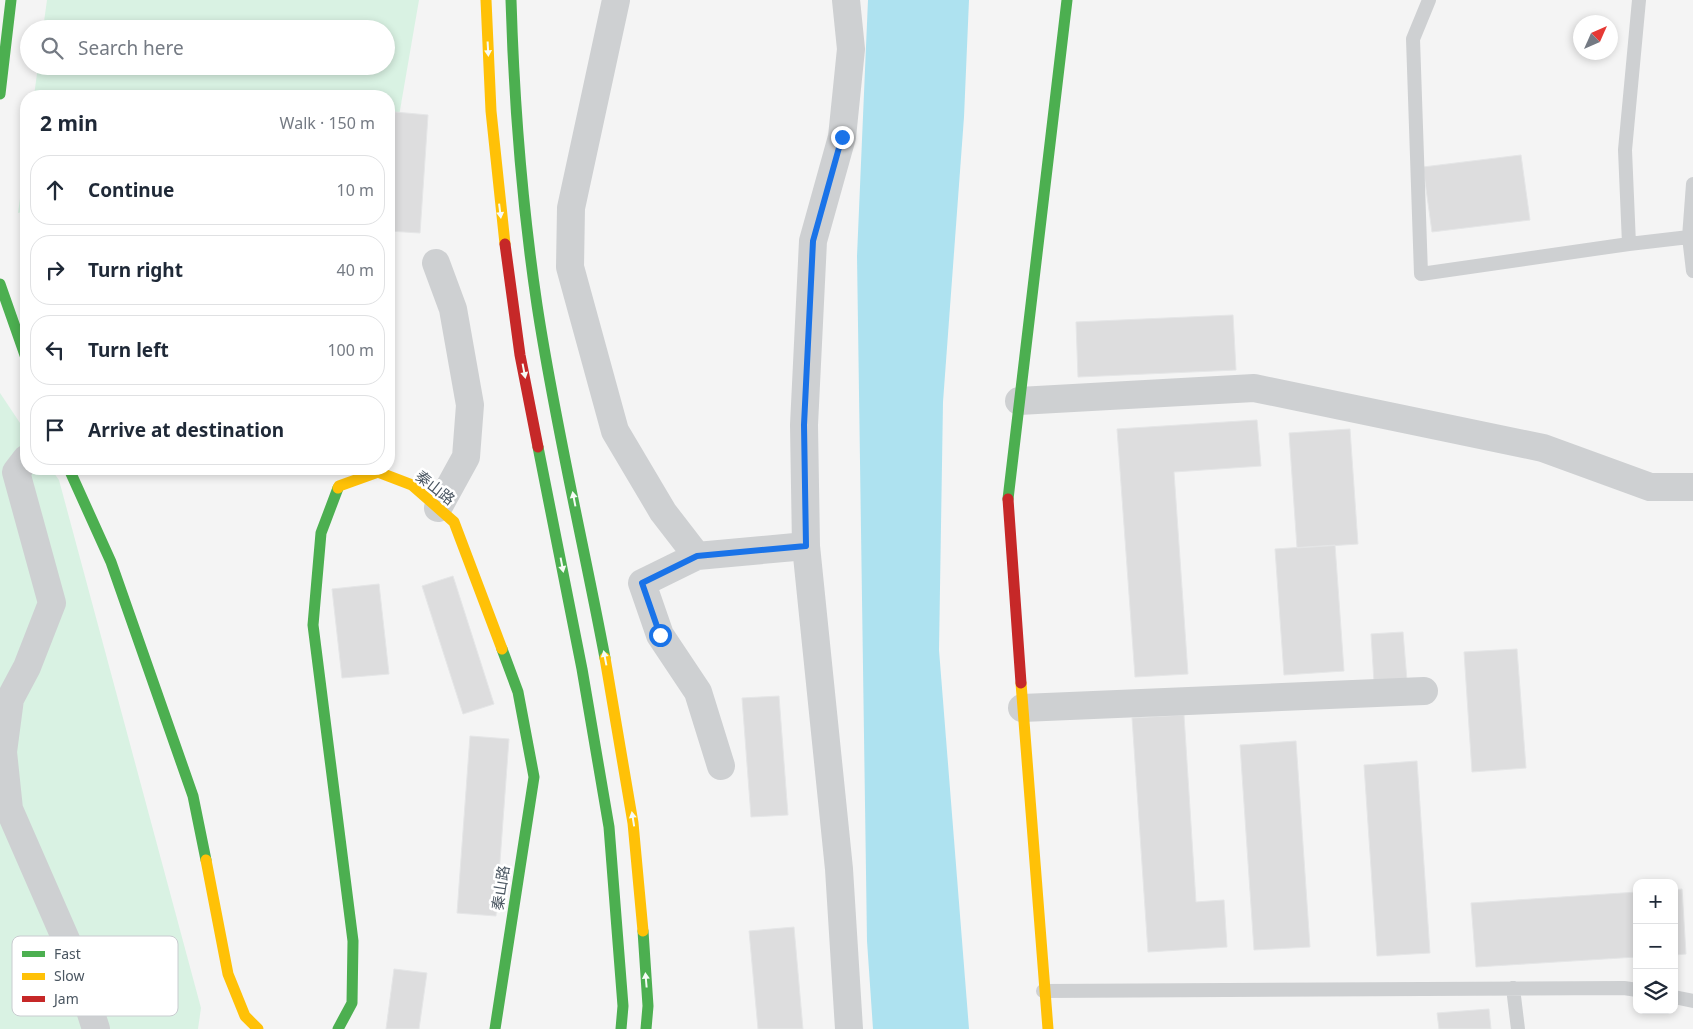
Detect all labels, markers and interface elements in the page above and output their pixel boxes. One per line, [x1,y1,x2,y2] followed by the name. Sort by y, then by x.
[1573,15,1618,60] north arrow
[20,20,395,75] search box
[38,34,66,62] icon: search
[78,35,184,61] text: Search here
[484,41,492,57] one-way arrow
[40,109,98,137] text: 2 min
[280,112,375,134] text: Walk · 150 m
[831,126,854,149] route end
[41,176,69,204] icon: ahead
[88,177,174,203] text: Continue
[337,179,374,201] text: 10 m
[496,203,504,219] one-way arrow
[41,256,69,284] icon: right
[88,257,183,283] text: Turn right
[337,259,374,281] text: 40 m
[41,336,69,364] icon: left
[88,337,169,363] text: Turn left
[327,339,374,361] text: 100 m
[520,364,528,380] one-way arrow
[41,416,69,444] icon: arrive
[88,417,284,443] text: Arrive at destination
[412,465,460,509] street label: 秦山路
[569,491,577,507] one-way arrow
[558,558,566,574] one-way arrow
[649,624,672,647] route start
[601,651,609,666] one-way arrow
[628,810,636,826] one-way arrow
[487,864,513,912] street label: 秦山路
[1633,879,1678,1014] map controls
[1633,879,1678,924] button: +
[1633,924,1678,969] button: −
[12,936,178,1016] legend
[54,944,81,963] text: Fast
[54,966,85,985] text: Slow
[1633,969,1678,1014] button: layers
[642,972,650,988] one-way arrow
[52,989,79,1008] text: Jam

